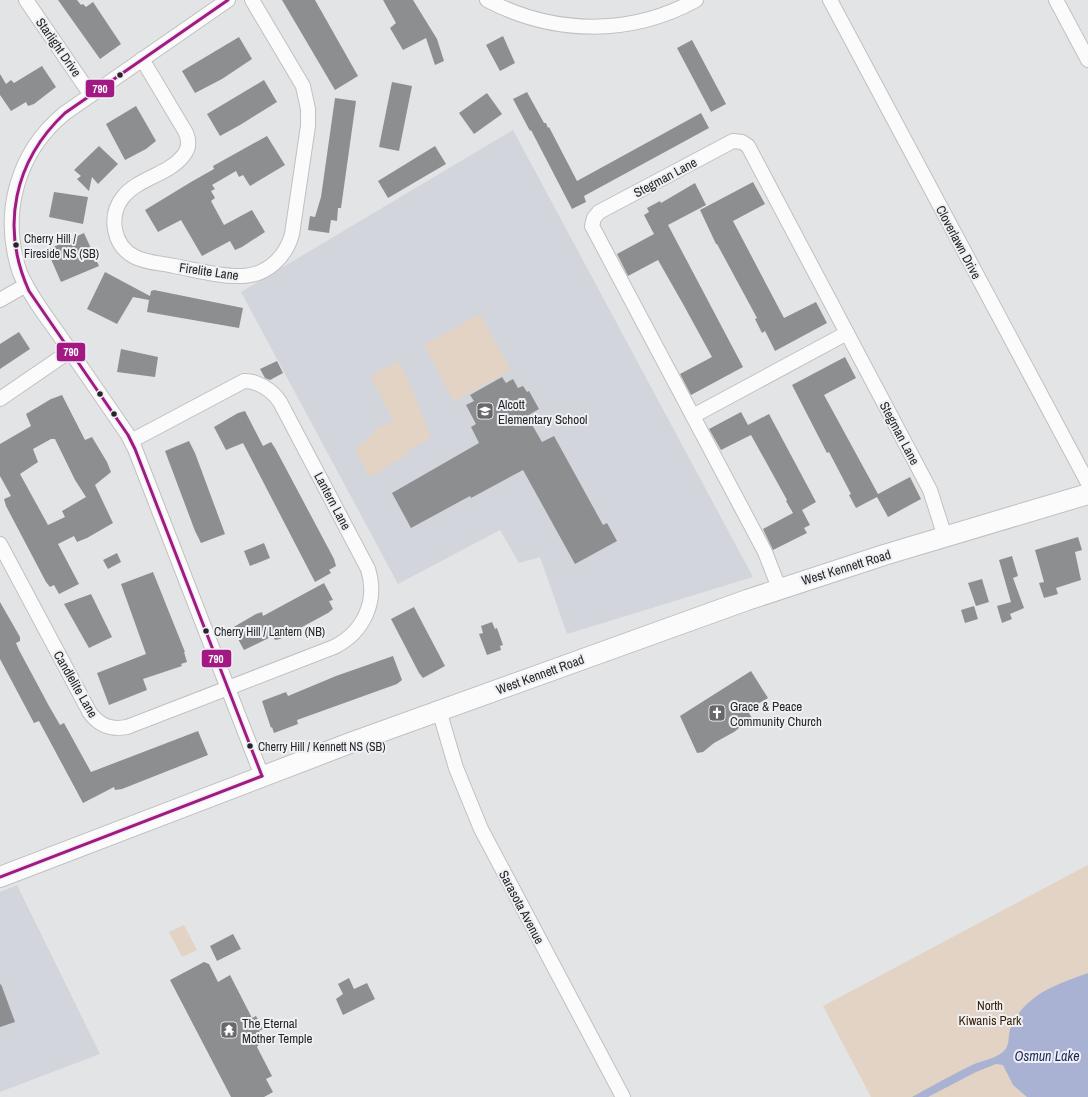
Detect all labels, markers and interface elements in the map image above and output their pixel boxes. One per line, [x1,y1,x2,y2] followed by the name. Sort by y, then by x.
[32,15,85,80] street label: Starlight Drive
[115,70,125,80] unlabelled marker
[85,79,115,98] line badge: 790
[92,82,108,96] text: 790
[631,154,700,201] street label: Stegman Lane
[932,202,985,282] street label: Cloverlawn Drive
[24,231,99,262] place label: Cherry Hill / Fireside NS (SB)
[11,240,21,250] marker: Cherry Hill / Fireside NS (SB)
[178,259,240,284] street label: Firelite Lane
[56,342,86,362] line badge: 790
[63,345,79,359] text: 790
[95,389,105,399] unlabelled marker
[497,396,587,428] place label: Alcott Elementary School
[876,399,923,468] street label: Stegman Lane
[475,401,495,421] school or university icon: Alcott Elementary School
[109,409,119,419] unlabelled marker
[310,470,355,533] street label: Lantern Lane
[800,546,893,589] street label: West Kennett Road
[214,624,325,640] place label: Cherry Hill / Lantern (NB)
[201,626,211,636] marker: Cherry Hill / Lantern (NB)
[50,648,102,721] street label: Candlelite Lane
[201,649,232,668] line badge: 790
[494,651,586,698] street label: West Kennett Road
[208,652,224,666] text: 790
[730,698,822,730] place label: Grace & Peace Community Church
[707,703,727,723] church icon: Grace & Peace Community Church
[258,739,385,755] place label: Cherry Hill / Kennett NS (SB)
[245,741,255,751] marker: Cherry Hill / Kennett NS (SB)
[495,867,548,947] street label: Sarasota Avenue
[959,997,1022,1029] park label: North Kiwanis Park
[242,1015,312,1047] place label: The Eternal Mother Temple
[219,1020,239,1040] temple icon: The Eternal Mother Temple
[1014,1047,1080,1065] water label: Osmun Lake

